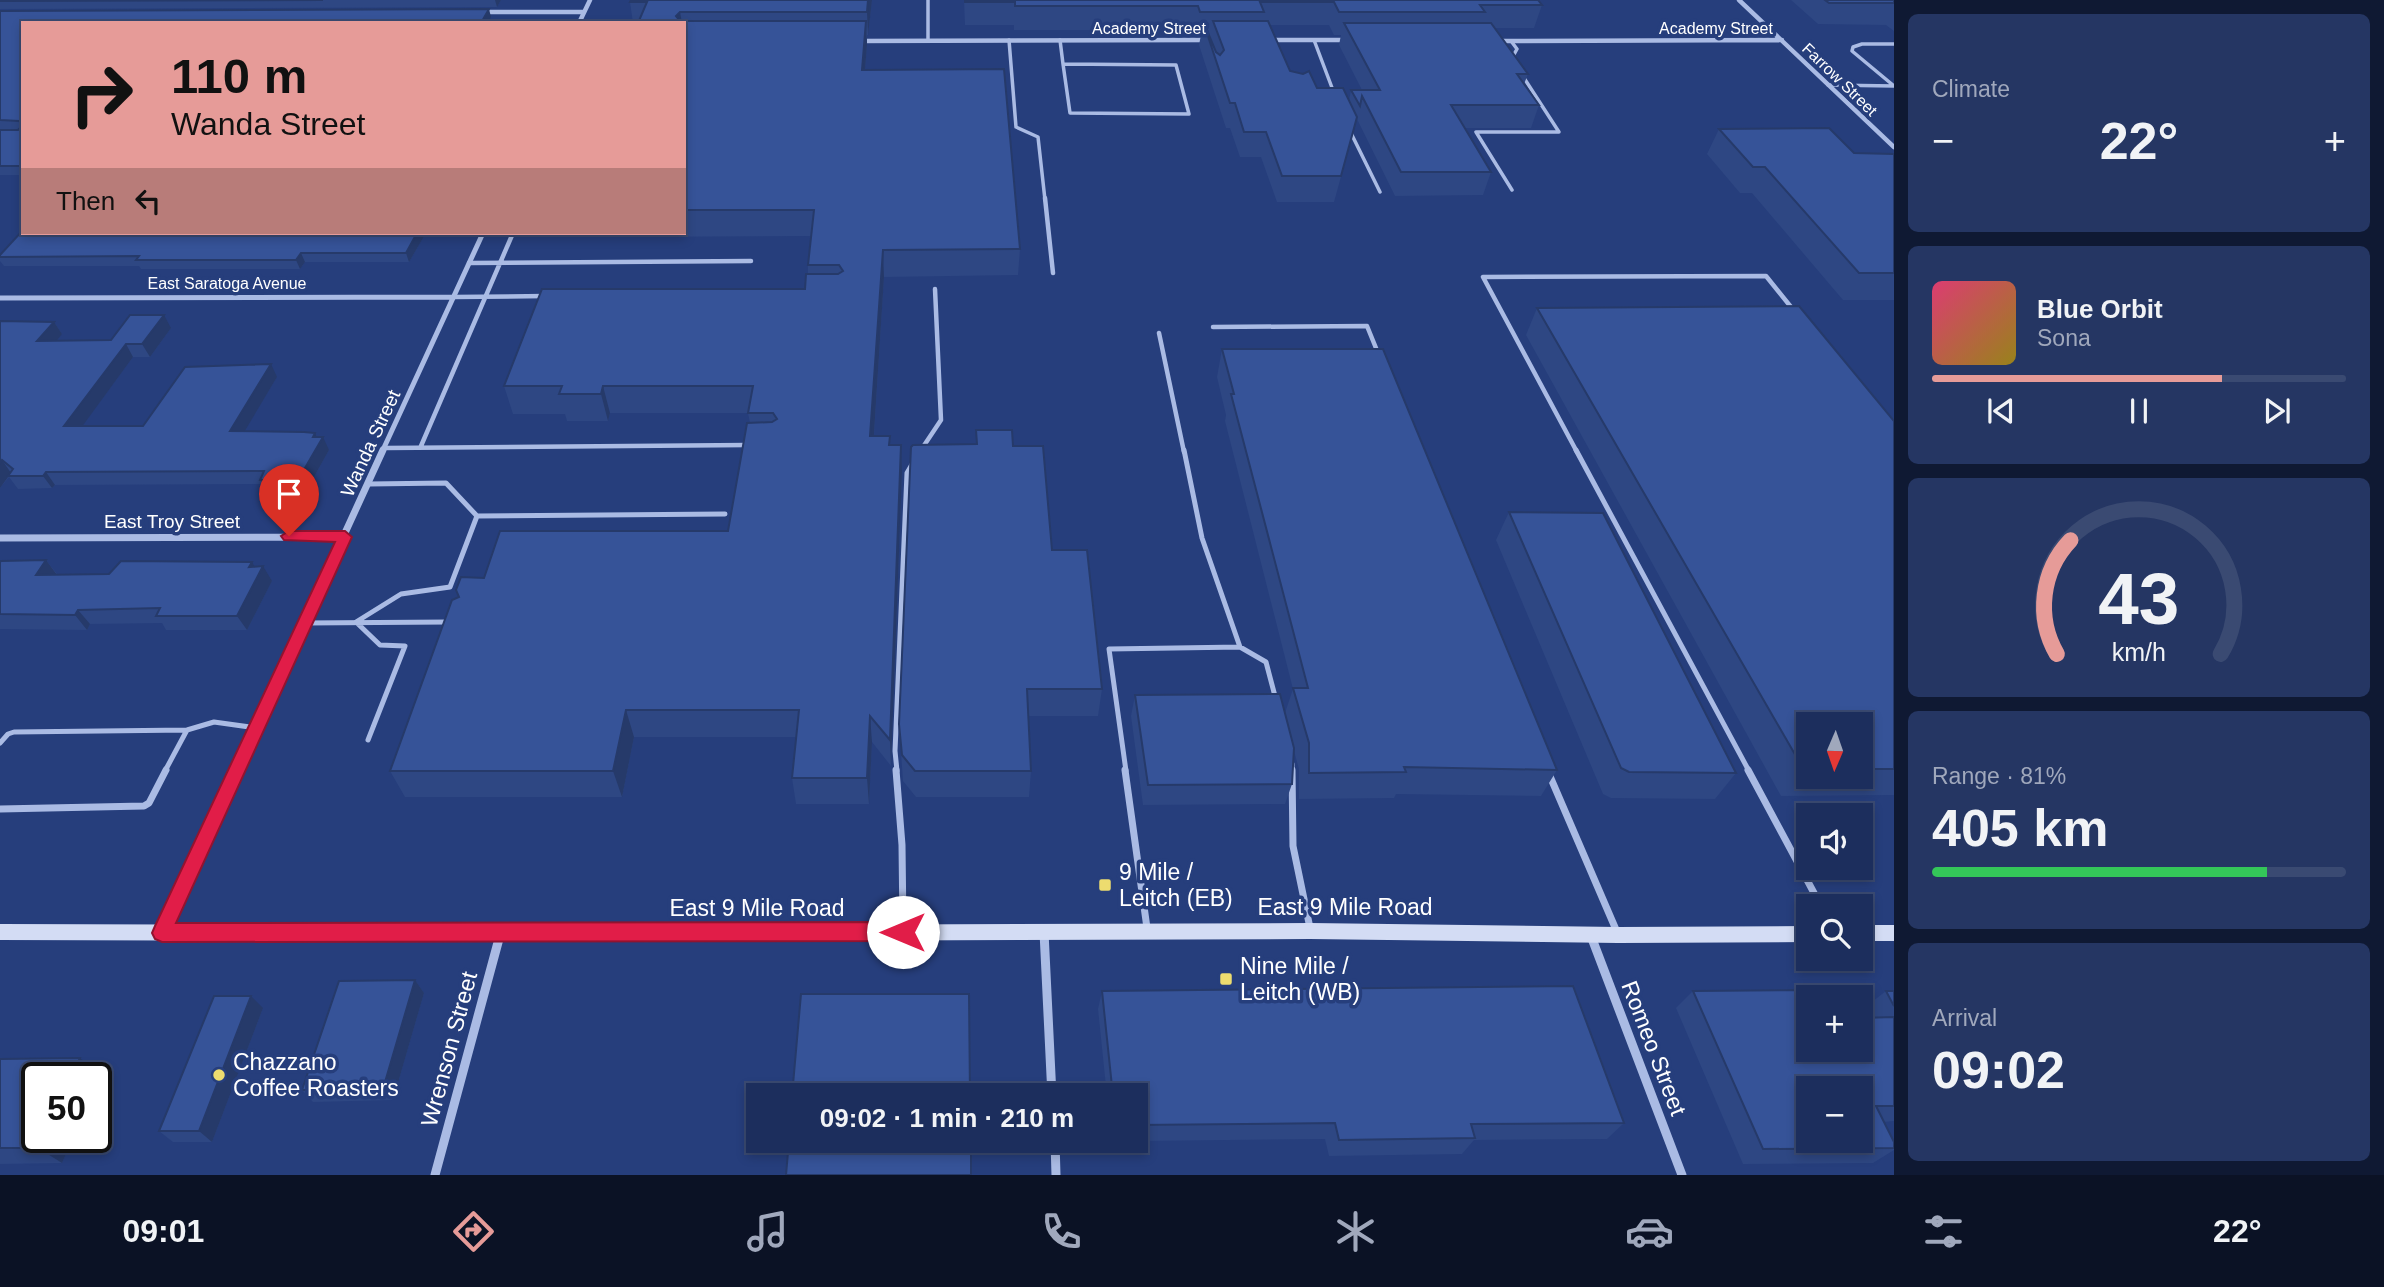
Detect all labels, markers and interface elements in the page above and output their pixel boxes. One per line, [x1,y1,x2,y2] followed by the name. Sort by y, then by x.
[1092,20,1206,37] street label: Academy Street
[1659,20,1773,37] street label: Academy Street
[1799,40,1881,120] street label: Farrow Street
[56,49,147,140] icon: right
[171,49,307,103] text: 110 m
[1932,76,2010,102] text: Climate
[171,106,365,142] text: Wanda Street
[2100,112,2178,170] text: 22°
[1932,120,1954,162] text: −
[2324,120,2346,162] text: +
[129,182,167,220] icon: left
[56,186,115,216] text: Then
[148,275,307,292] street label: East Saratoga Avenue
[2037,294,2163,324] text: Blue Orbit
[2037,325,2091,351] text: Sona
[337,386,405,500] street label: Wanda Street
[1982,392,2020,430] icon: previous
[2120,392,2158,430] icon: pause
[2258,392,2296,430] icon: next
[259,464,319,536] pin
[270,475,308,513] icon: arrive
[104,511,241,532] street label: East Troy Street
[2099,558,2179,639] text: 43
[2112,637,2166,665] text: km/h
[1796,712,1872,789] north arrow
[1796,712,1873,1153] map controls
[1932,763,2066,789] text: Range · 81%
[1932,799,2108,857] text: 405 km
[1796,803,1873,880] button: sound
[1119,859,1233,911] place label: 9 Mile / Leitch (EB)
[1097,877,1113,893] marker: 9 Mile / Leitch (EB)
[1257,894,1433,920] street label: East 9 Mile Road
[1796,894,1873,971] button: search
[669,895,845,921] street label: East 9 Mile Road
[866,895,940,969] position arrow
[1240,953,1360,1005] place label: Nine Mile / Leitch (WB)
[416,968,482,1129] street label: Wrenson Street
[1218,971,1234,987] marker: Nine Mile / Leitch (WB)
[1616,977,1692,1119] street label: Romeo Street
[1796,985,1873,1062] button: +
[1932,1005,1997,1031] text: Arrival
[1932,1041,2065,1099] text: 09:02
[233,1049,399,1101] place label: Chazzano Coffee Roasters
[21,1062,112,1153] speed limit sign: 50
[211,1067,227,1083] marker: Chazzano Coffee Roasters
[1796,1076,1873,1153] button: −
[820,1103,1074,1133] text: 09:02 · 1 min · 210 m
[449,1207,498,1256] icon: directions
[743,1207,792,1256] icon: music
[1037,1207,1086,1256] icon: phone
[1331,1207,1380,1256] icon: climate
[1625,1207,1674,1256] icon: car
[1919,1207,1968,1256] icon: filters
[122,1213,204,1249] text: 09:01
[2213,1213,2262,1249] text: 22°

